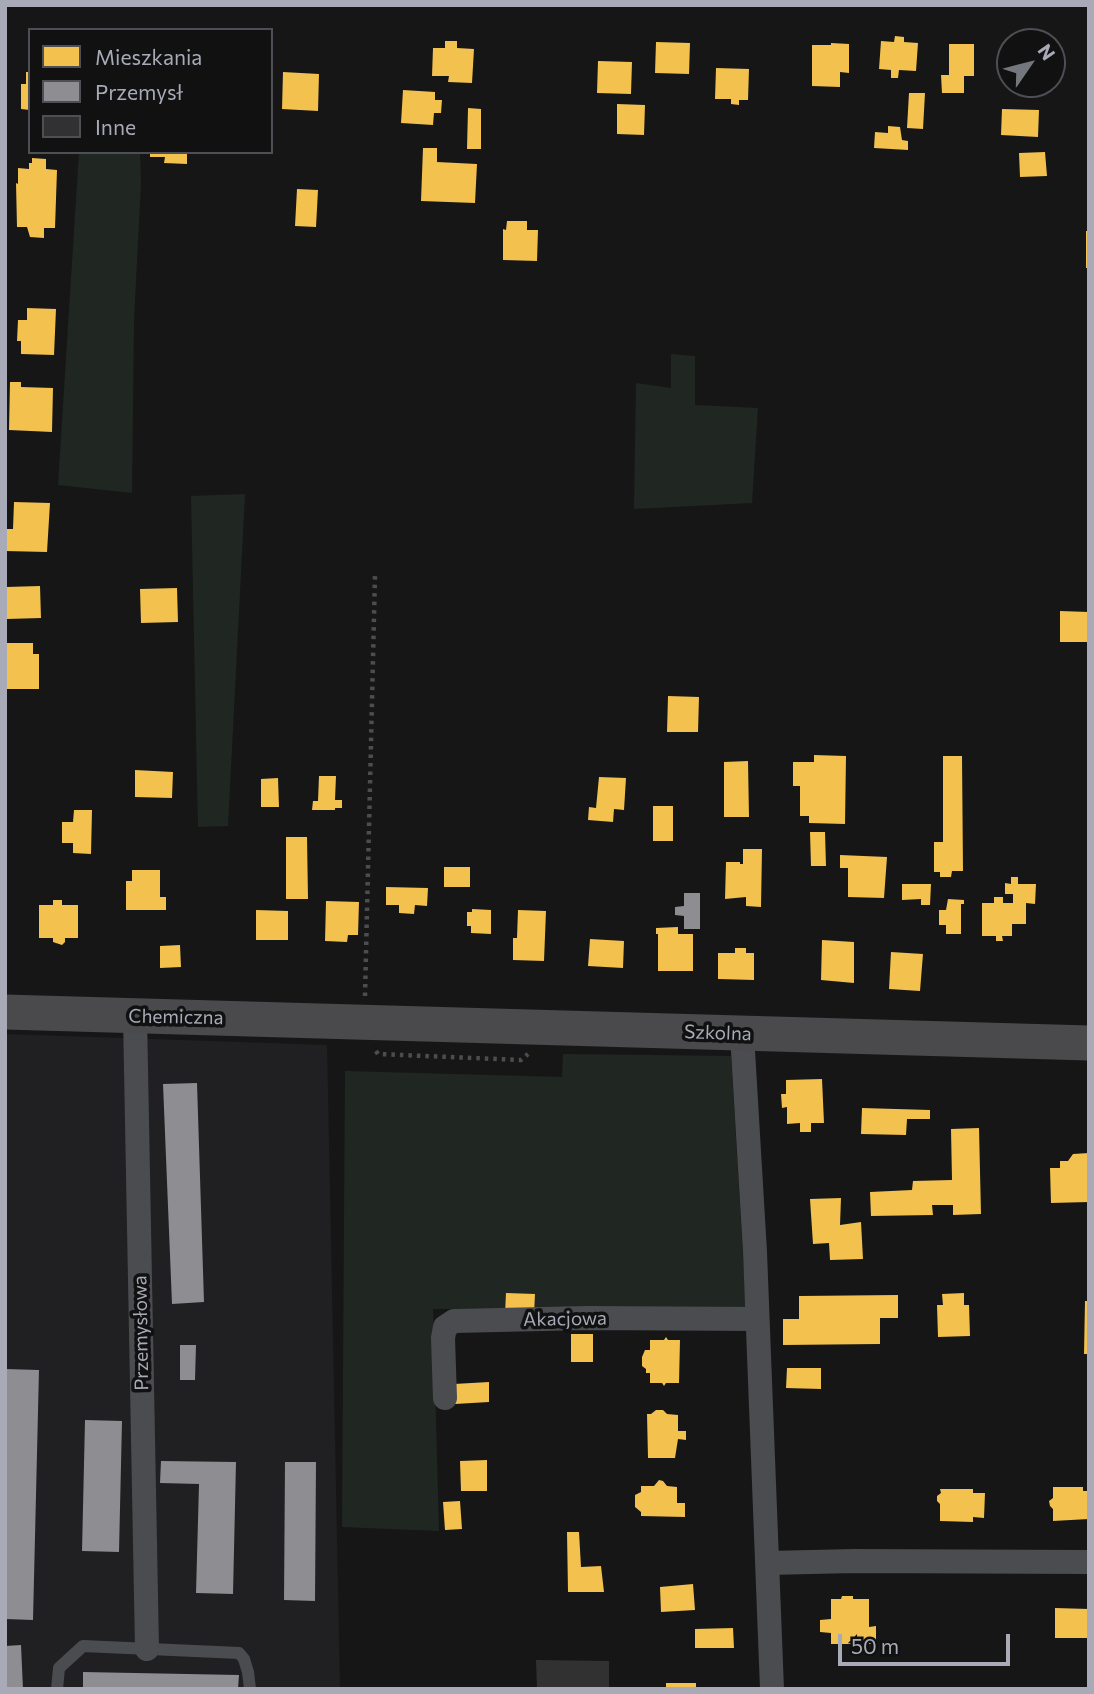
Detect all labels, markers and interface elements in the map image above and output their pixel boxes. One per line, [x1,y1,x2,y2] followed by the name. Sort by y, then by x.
[28,28,273,154] legend
[996,28,1066,98] north arrow
[1033,39,1060,64] text: N
[95,44,202,69] text: Mieszkania
[95,79,183,104] text: Przemysł
[95,114,136,139] text: Inne
[128,1005,224,1029] street label: Chemiczna
[684,1020,752,1046] street label: Szkolna
[129,1275,153,1391] street label: Przemysłowa
[523,1307,607,1331] street label: Akacjowa
[842,1620,1014,1664] scale bar
[851,1633,899,1658] text: 50 m

